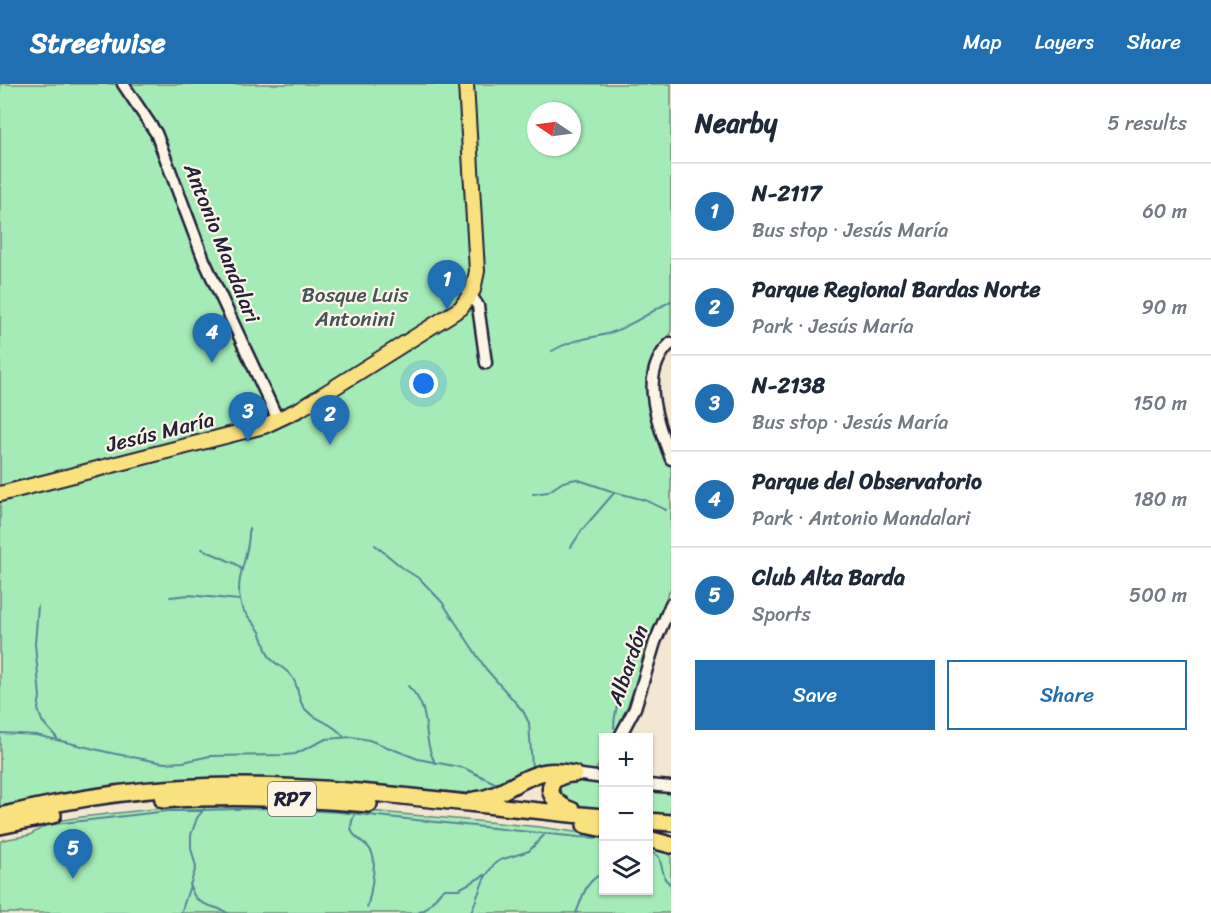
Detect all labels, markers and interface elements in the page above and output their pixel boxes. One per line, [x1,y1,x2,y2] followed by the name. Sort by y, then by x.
[30,18,166,67] text: Streetwise
[963,23,1002,61] text: Map
[1035,23,1094,61] text: Layers
[1127,23,1181,61] text: Share
[695,100,777,146] text: Nearby
[527,102,581,156] north arrow
[1108,106,1187,141] text: 5 results
[172,156,272,330] street label: Antonio Mandalari
[752,174,822,213] text: N-2117
[710,194,719,229] text: 1
[1142,194,1187,229] text: 60 m
[752,213,948,248] text: Bus stop · Jesús María
[428,260,466,310] pin: 1
[752,270,1041,309] text: Parque Regional Bardas Norte
[301,276,409,338] park label: Bosque Luis Antonini
[709,290,720,325] text: 2
[1142,290,1187,325] text: 90 m
[752,309,914,344] text: Park · Jesús María
[192,314,232,363] pin: 4
[752,366,825,405] text: N-2138
[409,369,438,398] your location
[709,386,720,421] text: 3
[1133,386,1187,421] text: 150 m
[228,392,268,442] pin: 3
[310,396,350,445] pin: 2
[101,400,218,464] street label: Jesús María
[752,405,948,440] text: Bus stop · Jesús María
[752,462,982,501] text: Parque del Observatorio
[708,482,721,517] text: 4
[1133,482,1187,517] text: 180 m
[752,501,970,536] text: Park · Antonio Mandalari
[752,558,905,597] text: Club Alta Barda
[708,578,721,613] text: 5
[1129,578,1187,613] text: 500 m
[752,597,811,632] text: Sports
[596,619,660,711] street label: Albardón
[695,660,935,730] button: Save
[947,660,1187,730] button: Share
[599,733,653,895] map controls
[599,733,653,787] button: +
[268,782,316,816] road number: RP7
[599,787,653,841] button: −
[54,830,92,879] pin: 5
[599,841,653,895] button: layers

